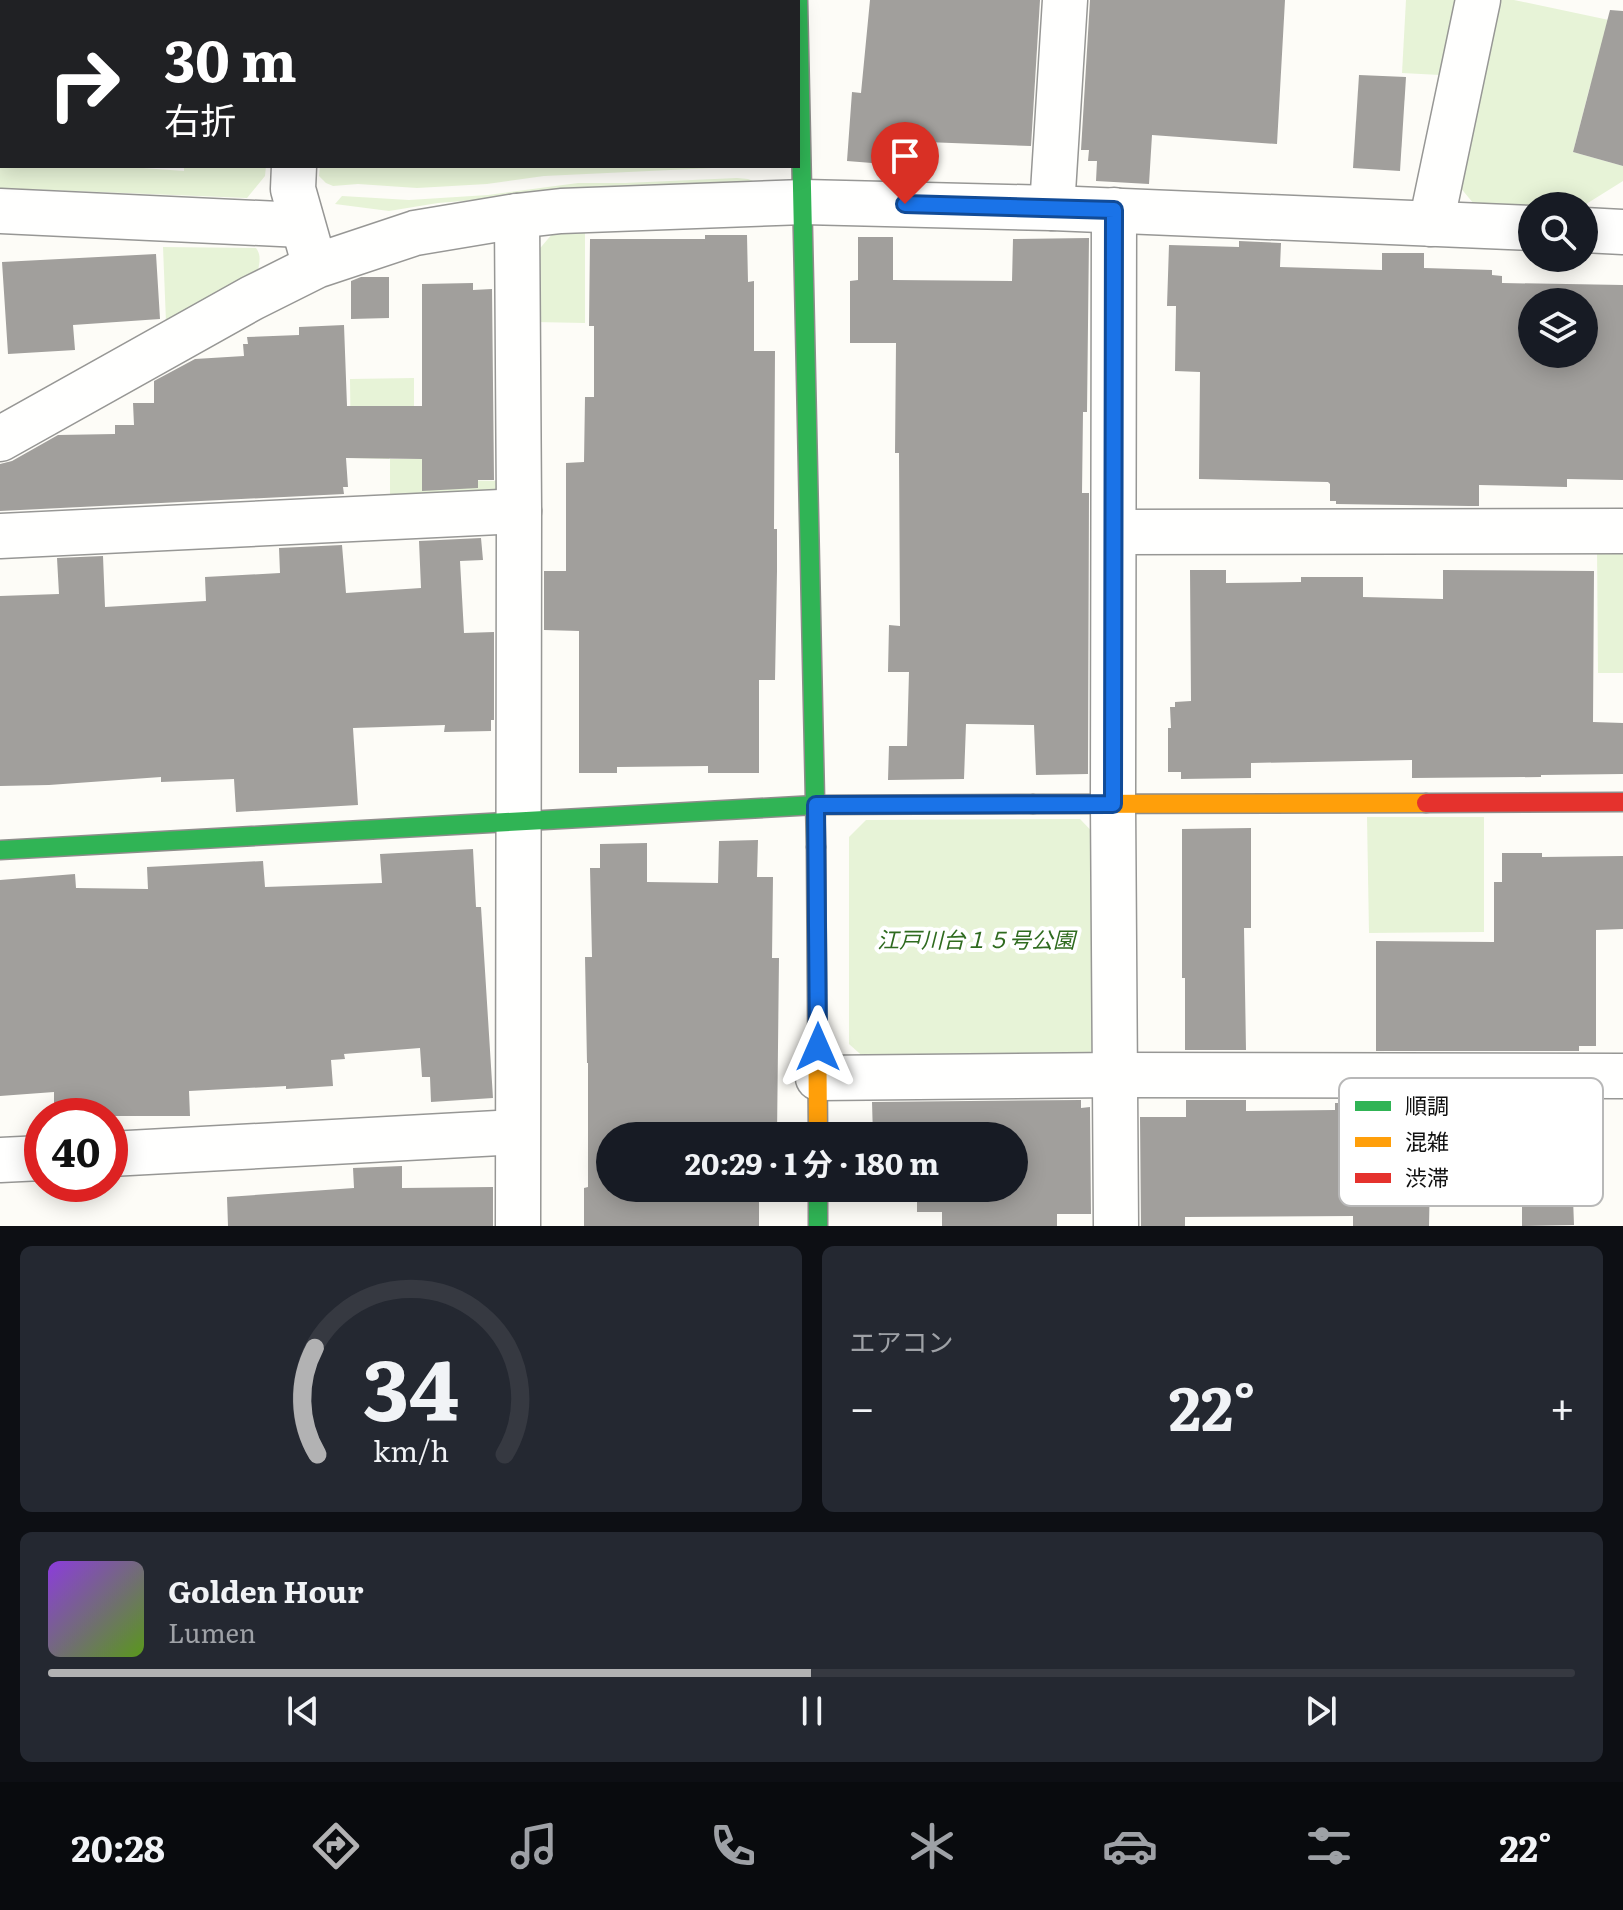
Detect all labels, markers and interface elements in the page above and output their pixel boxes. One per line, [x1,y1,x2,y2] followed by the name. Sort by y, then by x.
[164,16,297,99] text: 30 m
[32,32,136,136] icon: right
[164,92,236,145] text: 右折
[871,122,939,204] pin
[883,134,927,178] icon: arrive
[1518,192,1598,368] map controls
[1518,192,1598,272] button: search
[1518,288,1598,368] button: layers
[877,922,1078,955] park label: 江戸川台１５号公園
[776,1005,860,1089] position arrow
[1339,1078,1603,1206] legend
[1405,1088,1449,1121] text: 順調
[24,1098,128,1202] speed limit sign: 40
[1405,1124,1449,1157] text: 混雑
[685,1140,939,1184] text: 20:29 · 1 分 · 180 m
[1405,1160,1449,1193] text: 渋滞
[850,1321,954,1360] text: エアコン
[363,1323,459,1447] text: 34
[1169,1360,1256,1449] text: 22°
[850,1372,875,1438] text: −
[1549,1372,1575,1438] text: +
[373,1428,449,1471] text: km/h
[168,1568,363,1612] text: Golden Hour
[168,1612,256,1651] text: Lumen
[281,1689,325,1733] icon: previous
[790,1689,834,1733] icon: pause
[1299,1689,1343,1733] icon: next
[308,1818,364,1874] icon: directions
[506,1818,562,1874] icon: music
[705,1818,761,1874] icon: phone
[904,1818,960,1874] icon: climate
[1102,1818,1158,1874] icon: car
[1301,1818,1357,1874] icon: filters
[71,1820,165,1873] text: 20:28
[1500,1820,1552,1873] text: 22°

